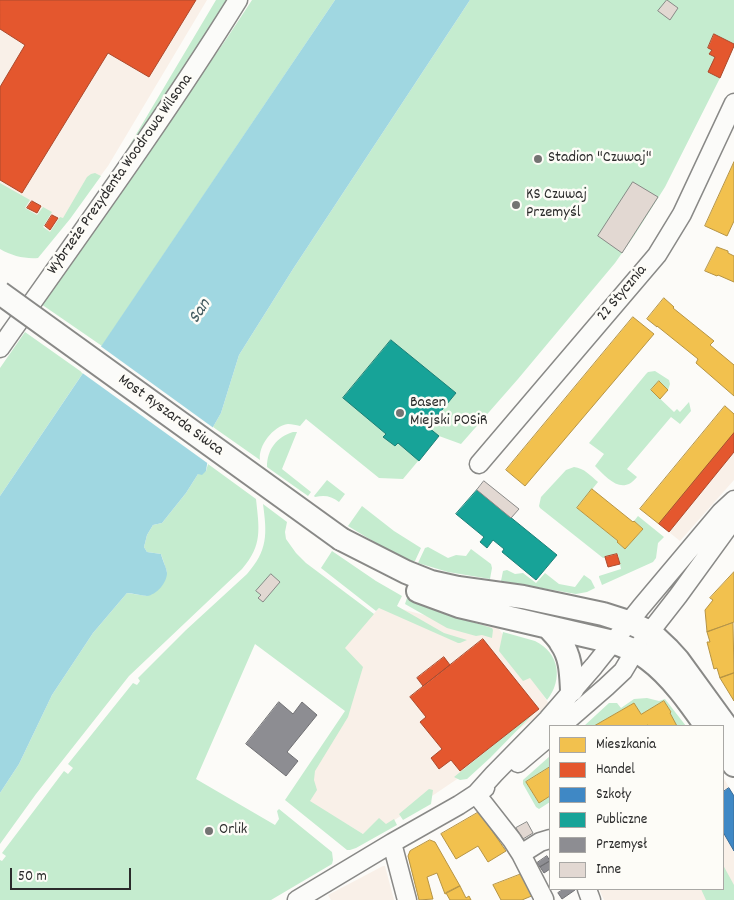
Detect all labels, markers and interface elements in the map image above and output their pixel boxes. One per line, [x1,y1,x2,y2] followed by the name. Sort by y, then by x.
[44,71,198,279] street label: Wybrzeże Prezydenta Woodrowa Wilsona
[548,149,651,169] place label: Stadion "Czuwaj"
[532,153,544,165] marker: Stadion "Czuwaj"
[526,186,587,224] place label: KS Czuwaj Przemyśl
[510,199,522,211] marker: KS Czuwaj Przemyśl
[594,262,652,326] street label: 22 Stycznia
[185,296,217,328] water label: San
[113,371,227,461] street label: Most Ryszarda Siwca
[410,394,488,432] place label: Basen Miejski POSiR
[394,407,406,419] marker: Basen Miejski POSiR
[549,725,724,890] legend
[596,734,656,756] text: Mieszkania
[596,759,635,781] text: Handel
[596,784,631,806] text: Szkoły
[596,809,647,831] text: Publiczne
[219,821,247,841] place label: Orlik
[203,825,215,837] marker: Orlik
[596,834,647,856] text: Przemysł
[12,858,134,890] scale bar
[596,859,621,881] text: Inne
[18,866,47,888] text: 50 m

